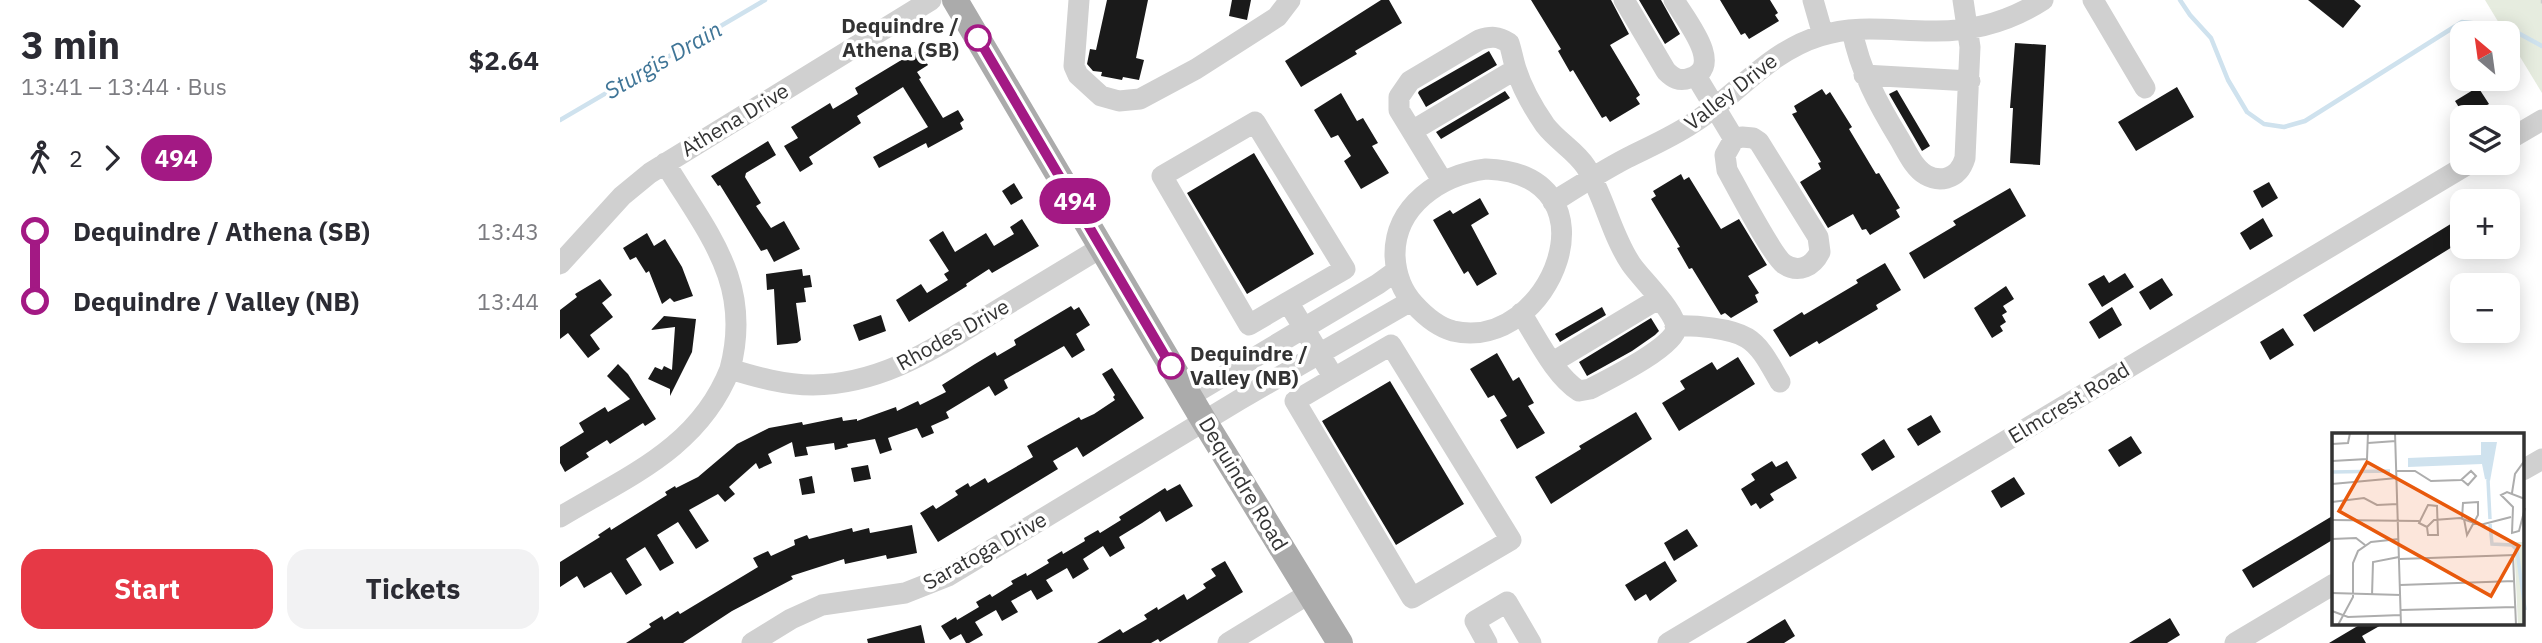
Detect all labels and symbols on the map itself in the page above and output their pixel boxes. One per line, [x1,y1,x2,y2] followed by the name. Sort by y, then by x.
[841,11,959,63] place label: Dequindre / Athena (SB)
[598,13,727,105] water label: Sturgis Drain
[2450,21,2520,91] north arrow
[965,25,991,51] marker: Dequindre / Athena (SB)
[1678,46,1782,136] street label: Valley Drive
[675,76,794,162] street label: Athena Drive
[1035,178,1115,224] line badge: 494
[891,292,1014,377] street label: Rhodes Drive
[1190,339,1308,391] place label: Dequindre / Valley (NB)
[1158,353,1184,379] marker: Dequindre / Valley (NB)
[2003,355,2134,449] street label: Elmcrest Road
[1193,411,1295,556] street label: Dequindre Road
[2332,433,2525,626] inset map
[918,505,1051,596] street label: Saratoga Drive

